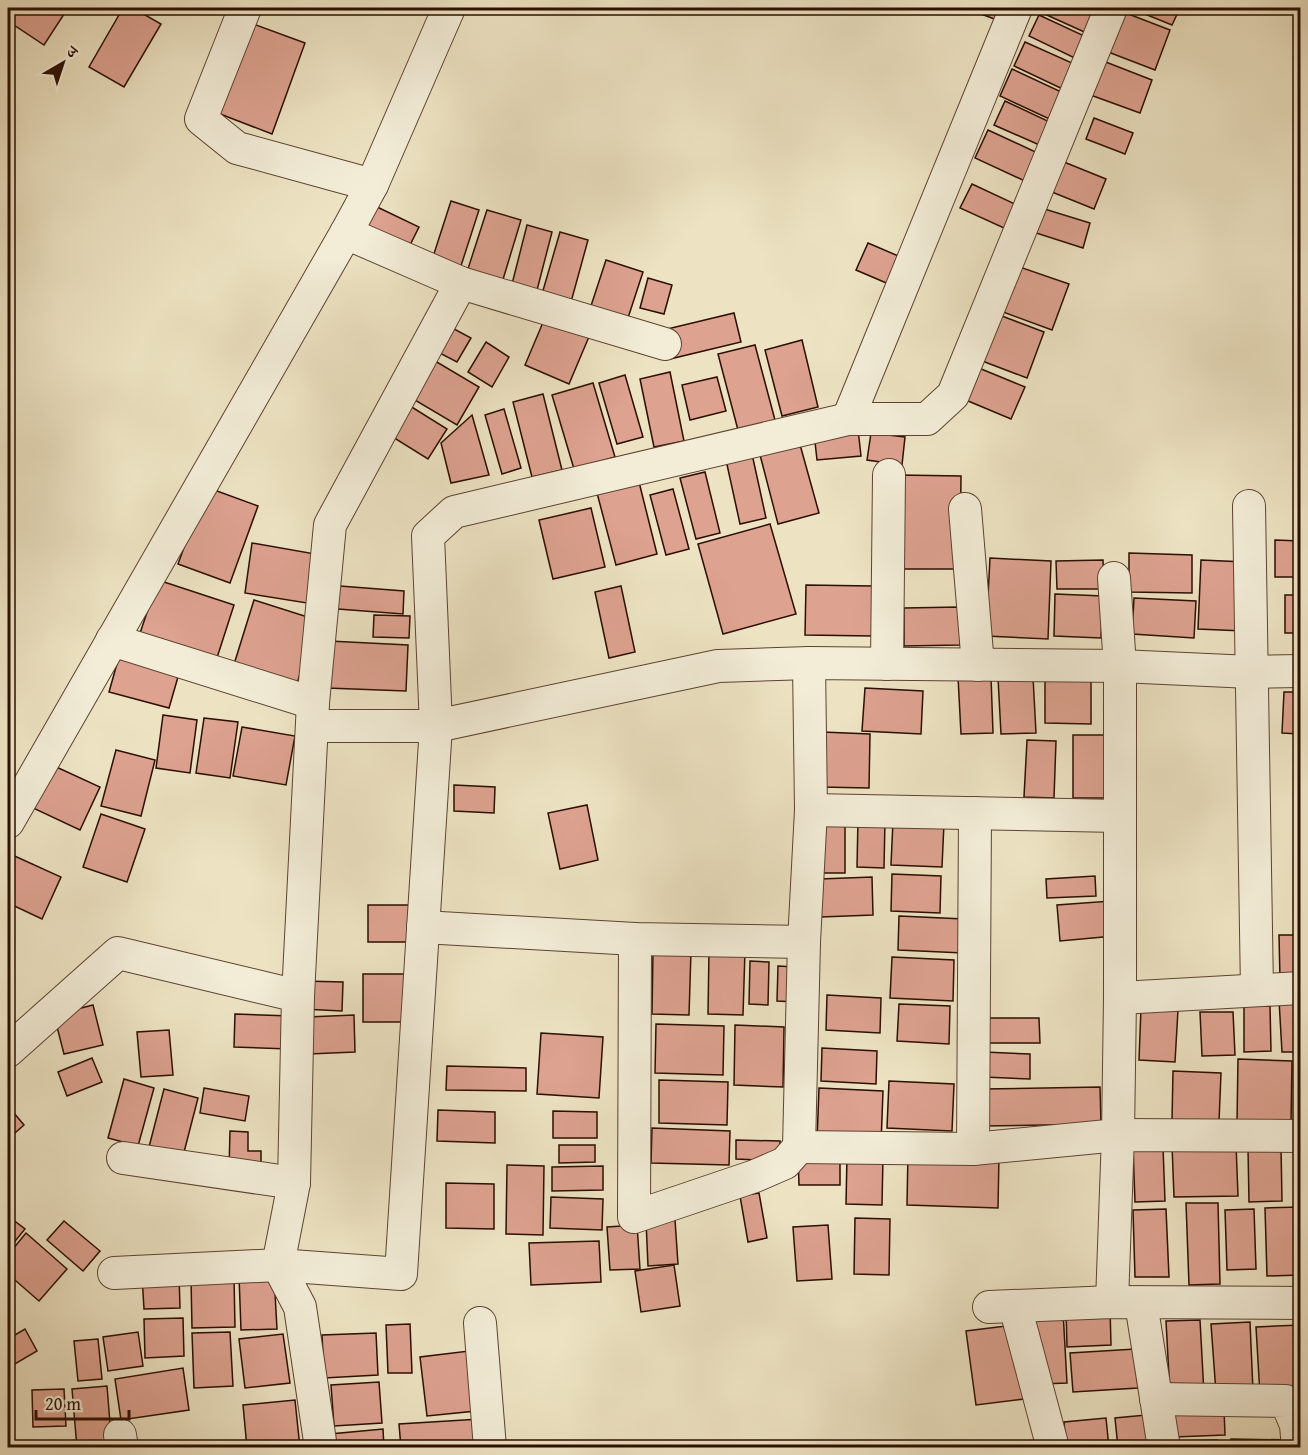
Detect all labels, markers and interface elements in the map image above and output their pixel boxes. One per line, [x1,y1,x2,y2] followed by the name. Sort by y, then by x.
[33,33,93,93] north arrow
[61,39,85,64] text: उ
[36,1383,129,1421] scale bar
[45,1390,81,1417] text: 20 m

